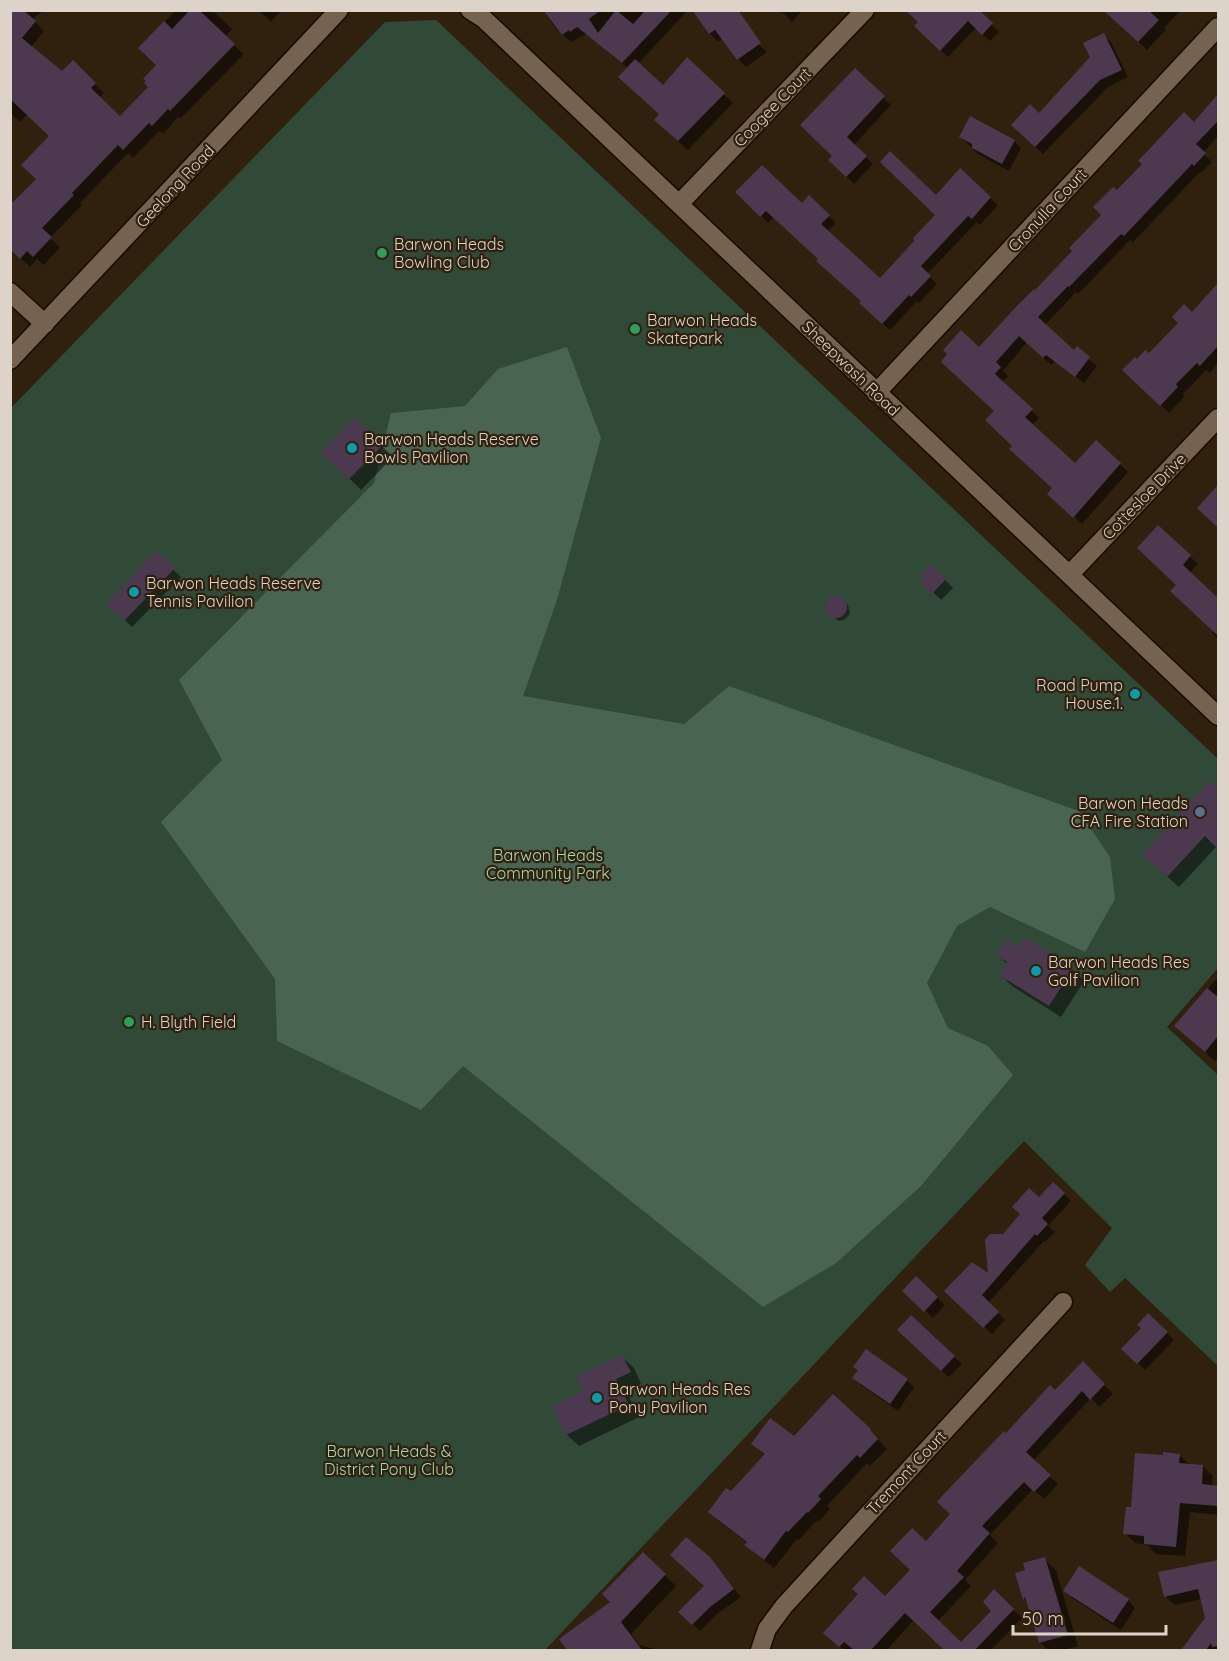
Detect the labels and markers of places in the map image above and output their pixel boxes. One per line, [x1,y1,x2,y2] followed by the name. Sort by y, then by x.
[394,234,504,272] place label: Barwon Heads Bowling Club
[375,246,389,260] marker: Barwon Heads Bowling Club
[647,310,757,348] place label: Barwon Heads Skatepark
[628,322,642,336] marker: Barwon Heads Skatepark
[364,429,539,467] place label: Barwon Heads Reserve Bowls Pavilion
[345,441,359,455] marker: Barwon Heads Reserve Bowls Pavilion
[146,573,321,611] place label: Barwon Heads Reserve Tennis Pavilion
[127,585,141,599] marker: Barwon Heads Reserve Tennis Pavilion
[1036,675,1123,713] place label: Road Pump House.1.
[1128,687,1142,701] marker: Road Pump House.1.
[1071,793,1188,831] place label: Barwon Heads CFA Fire Station
[1193,805,1207,819] marker: Barwon Heads CFA Fire Station
[1048,952,1189,990] place label: Barwon Heads Res Golf Pavilion
[1029,964,1043,978] marker: Barwon Heads Res Golf Pavilion
[141,1012,236,1032] place label: H. Blyth Field
[122,1015,136,1029] marker: H. Blyth Field
[609,1379,750,1417] place label: Barwon Heads Res Pony Pavilion
[590,1391,604,1405] marker: Barwon Heads Res Pony Pavilion

